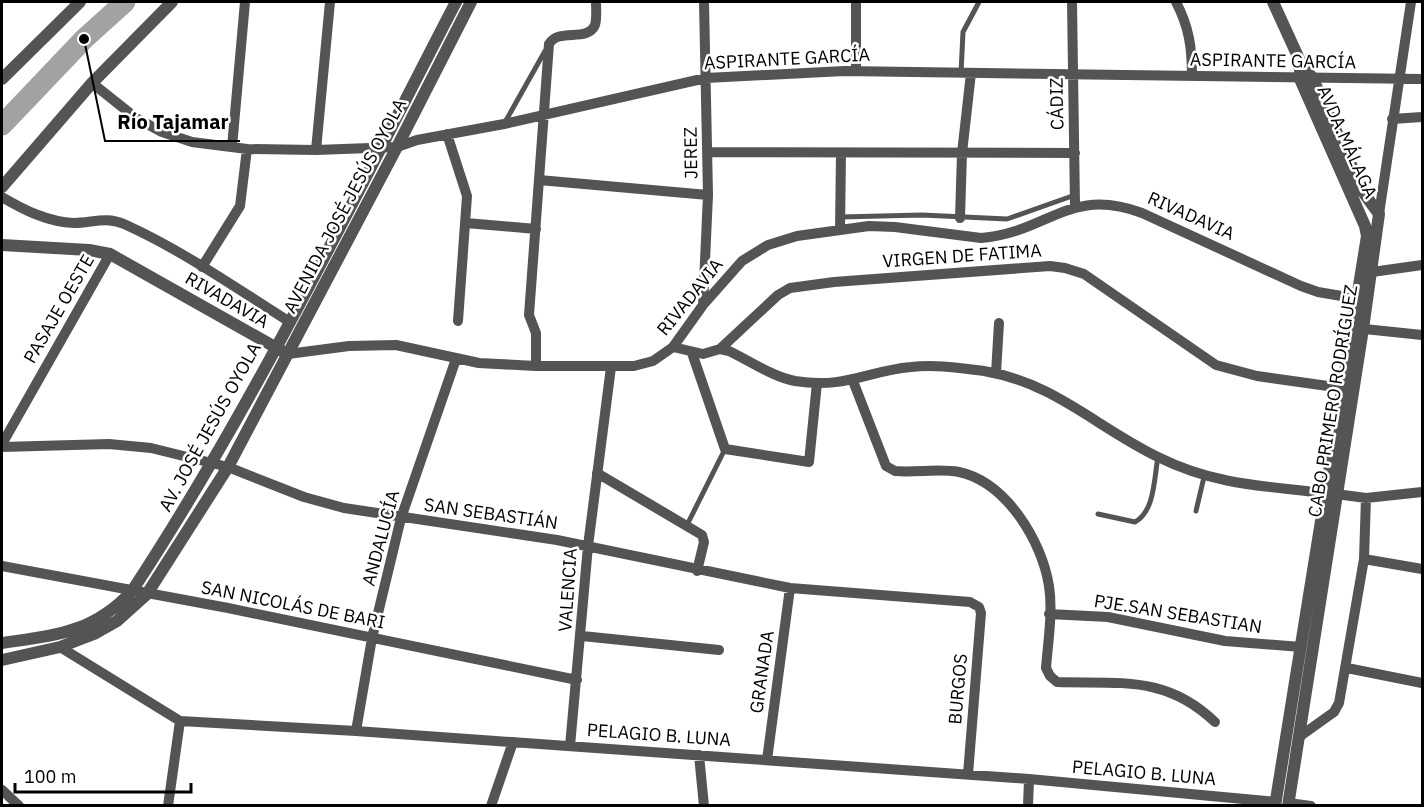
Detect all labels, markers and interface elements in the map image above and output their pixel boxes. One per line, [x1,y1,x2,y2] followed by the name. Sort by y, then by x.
[703,43,871,74] street label: ASPIRANTE GARCÍA
[1190,48,1357,73] street label: ASPIRANTE GARCÍA
[1045,78,1068,130] street label: CÁDIZ
[1312,82,1383,202] street label: AVDA.MÁLAGA
[278,94,411,317] street label: AVENIDA JOSÉ JESÚS OYOLA
[105,103,240,141] callout: Río Tajamar
[117,108,229,135] text: Río Tajamar
[679,127,702,179] street label: JEREZ
[1144,186,1239,245] street label: RIVADAVIA
[882,238,1043,273] street label: VIRGEN DE FATIMA
[18,250,99,367] street label: PASAJE OESTE
[651,253,728,340] street label: RIVADAVIA
[181,266,274,333] street label: RIVADAVIA
[1303,283,1362,519] street label: CABO PRIMERO RODRÍGUEZ
[153,338,266,515] street label: AV. JOSÉ JESÚS OYOLA
[357,487,404,588] street label: ANDALUCÍA
[423,493,559,534] street label: SAN SEBASTIÁN
[553,547,582,633] street label: VALENCIA
[199,575,387,634] street label: SAN NICOLÁS DE BARI
[1092,589,1264,638] street label: PJE.SAN SEBASTIAN
[744,629,779,715] street label: GRANADA
[943,653,972,725] street label: BURGOS
[586,718,732,751] street label: PELAGIO B. LUNA
[1071,755,1217,790] street label: PELAGIO B. LUNA
[15,756,190,794] scale bar
[24,765,76,788] text: 100 m

